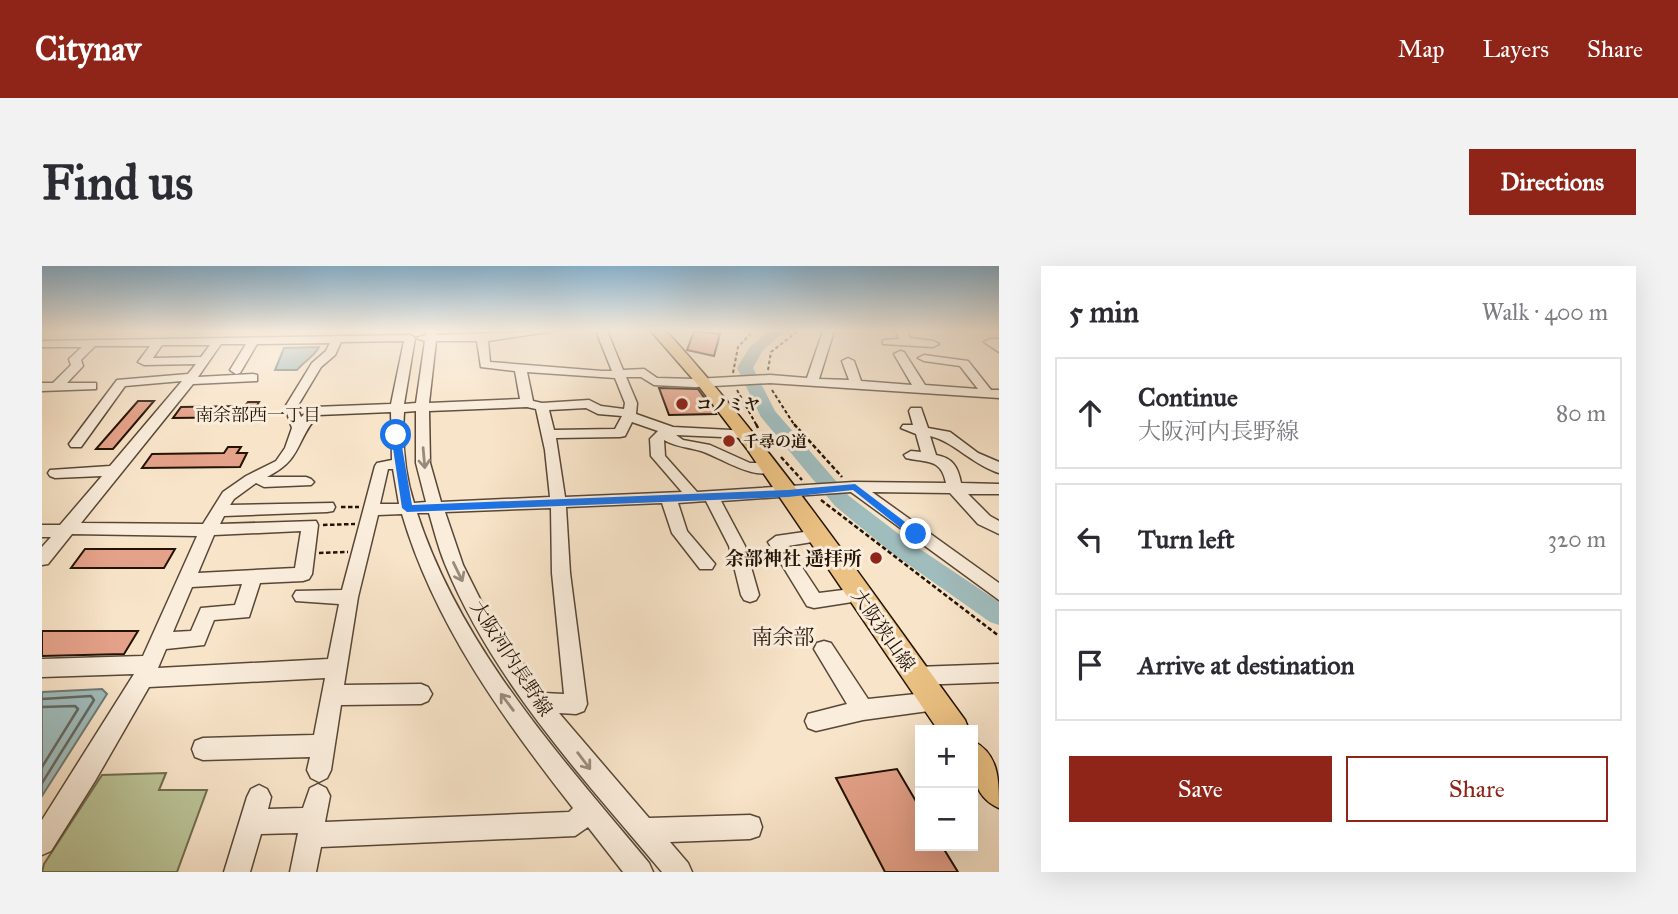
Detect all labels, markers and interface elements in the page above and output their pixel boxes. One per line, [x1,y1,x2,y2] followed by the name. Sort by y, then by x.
[35,29,141,69] text: Citynav
[1398,34,1445,64] text: Map
[1483,34,1549,64] text: Layers
[1587,34,1643,64] text: Share
[1469,149,1636,215] button: Directions
[42,153,193,212] text: Find us
[1069,294,1139,330] text: 5 min
[1482,298,1608,326] text: Walk · 400 m
[1138,381,1238,413] text: Continue
[1071,394,1109,432] icon: ahead
[696,395,760,414] place label: コノミヤ
[674,396,690,412] marker: コノミヤ
[1556,399,1606,427] text: 80 m
[195,404,321,426] district label: 南余部西一丁目
[1138,417,1299,445] text: 大阪河内長野線
[380,419,411,450] route start
[743,432,807,451] place label: 千尋の道
[721,433,737,449] marker: 千尋の道
[417,446,430,469] one-way arrow
[900,518,931,549] route end
[1071,520,1109,558] icon: left
[1138,523,1234,555] text: Turn left
[1548,525,1606,553] text: 320 m
[725,547,862,570] place label: 余部神社 遥拝所
[868,550,884,566] marker: 余部神社 遥拝所
[452,561,466,582] one-way arrow
[847,585,920,676] street label: 大阪狭山線
[466,596,557,720] street label: 大阪河内長野線
[752,624,815,650] district label: 南余部
[1071,646,1109,684] icon: arrive
[1138,649,1355,681] text: Arrive at destination
[500,693,515,712] one-way arrow
[915,725,978,851] map controls
[915,725,978,788] button: +
[577,751,592,769] one-way arrow
[1069,756,1332,822] button: Save
[1346,756,1608,822] button: Share
[915,788,978,851] button: −

